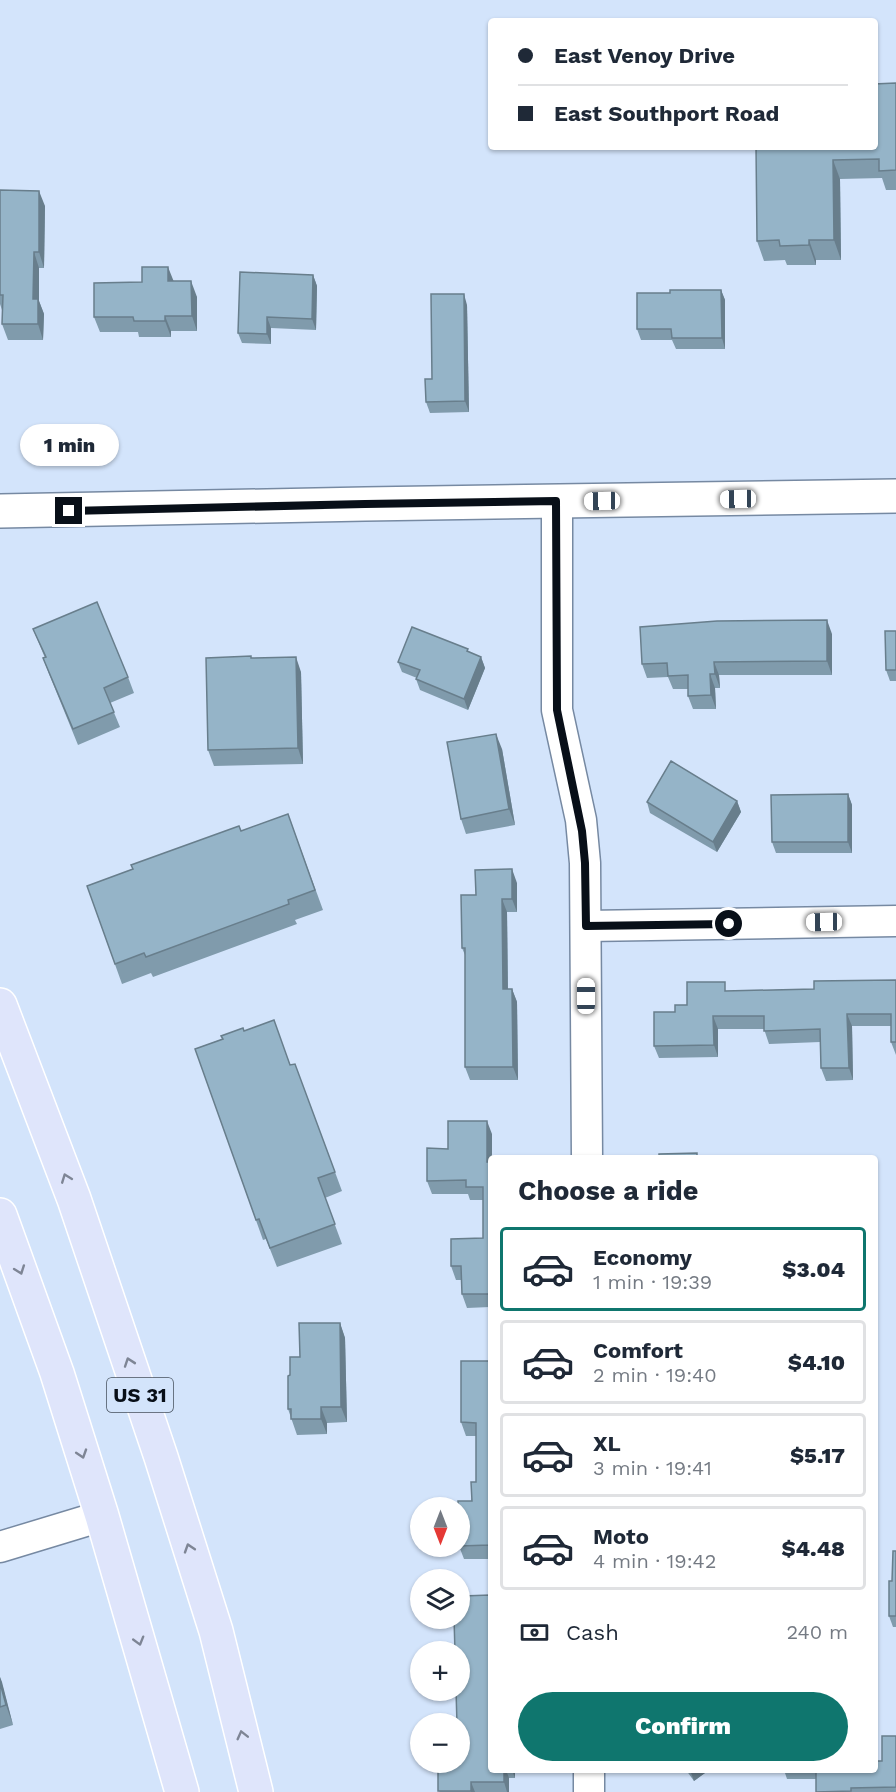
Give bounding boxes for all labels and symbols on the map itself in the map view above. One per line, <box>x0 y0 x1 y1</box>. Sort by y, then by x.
callout: 1 min <box>20 424 118 466</box>
car <box>720 490 756 508</box>
car <box>584 492 620 510</box>
route end <box>55 497 82 524</box>
route start <box>715 910 742 937</box>
car <box>806 913 842 931</box>
car <box>577 978 595 1014</box>
one-way arrow <box>60 1173 73 1184</box>
one-way arrow <box>12 1264 25 1275</box>
one-way arrow <box>123 1357 136 1368</box>
road number: US 31 <box>107 1378 173 1412</box>
one-way arrow <box>75 1448 88 1459</box>
north arrow <box>410 1497 470 1557</box>
one-way arrow <box>184 1543 196 1554</box>
one-way arrow <box>131 1636 144 1646</box>
one-way arrow <box>237 1730 249 1741</box>

